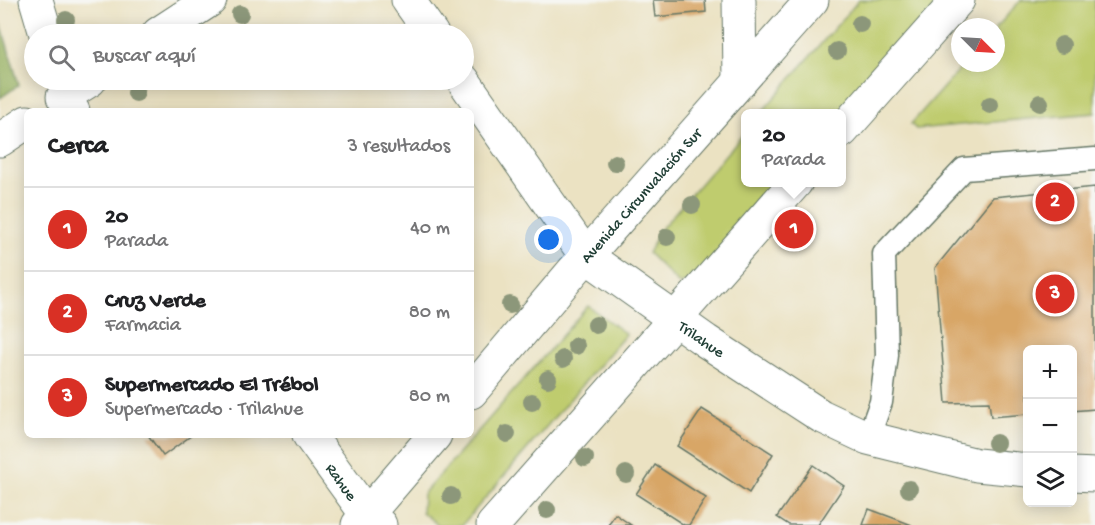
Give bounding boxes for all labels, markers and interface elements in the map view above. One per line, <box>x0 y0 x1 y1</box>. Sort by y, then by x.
north arrow <box>951 18 1005 72</box>
search box <box>24 24 474 90</box>
icon: search <box>45 41 78 74</box>
text: Buscar aquí <box>93 44 196 70</box>
popup <box>741 109 846 187</box>
street label: Avenida Circunvalación Sur <box>578 124 708 268</box>
text: 20 <box>762 124 785 150</box>
text: Cerca <box>48 132 108 163</box>
text: 3 resultados <box>348 136 450 159</box>
text: Parada <box>762 150 825 173</box>
pin: 2 <box>1036 180 1074 224</box>
text: 20 <box>105 205 128 231</box>
pin: 1 <box>774 206 814 252</box>
text: 1 <box>63 218 72 241</box>
text: 40 m <box>410 218 450 241</box>
your location <box>534 225 563 254</box>
text: Parada <box>105 231 168 254</box>
pin: 3 <box>1036 272 1074 316</box>
text: Cruz Verde <box>105 289 206 315</box>
text: 2 <box>63 302 72 325</box>
text: 80 m <box>409 302 450 325</box>
text: Farmacia <box>105 315 181 338</box>
street label: Trilahue <box>673 318 728 364</box>
map controls <box>1023 345 1077 507</box>
button: + <box>1023 345 1077 399</box>
text: Supermercado El Trébol <box>105 373 319 399</box>
text: 3 <box>62 386 73 409</box>
text: 80 m <box>409 386 450 409</box>
text: Supermercado · Trilahue <box>105 399 303 422</box>
button: − <box>1023 399 1077 453</box>
button: layers <box>1023 453 1077 507</box>
street label: Rahue <box>320 461 360 506</box>

